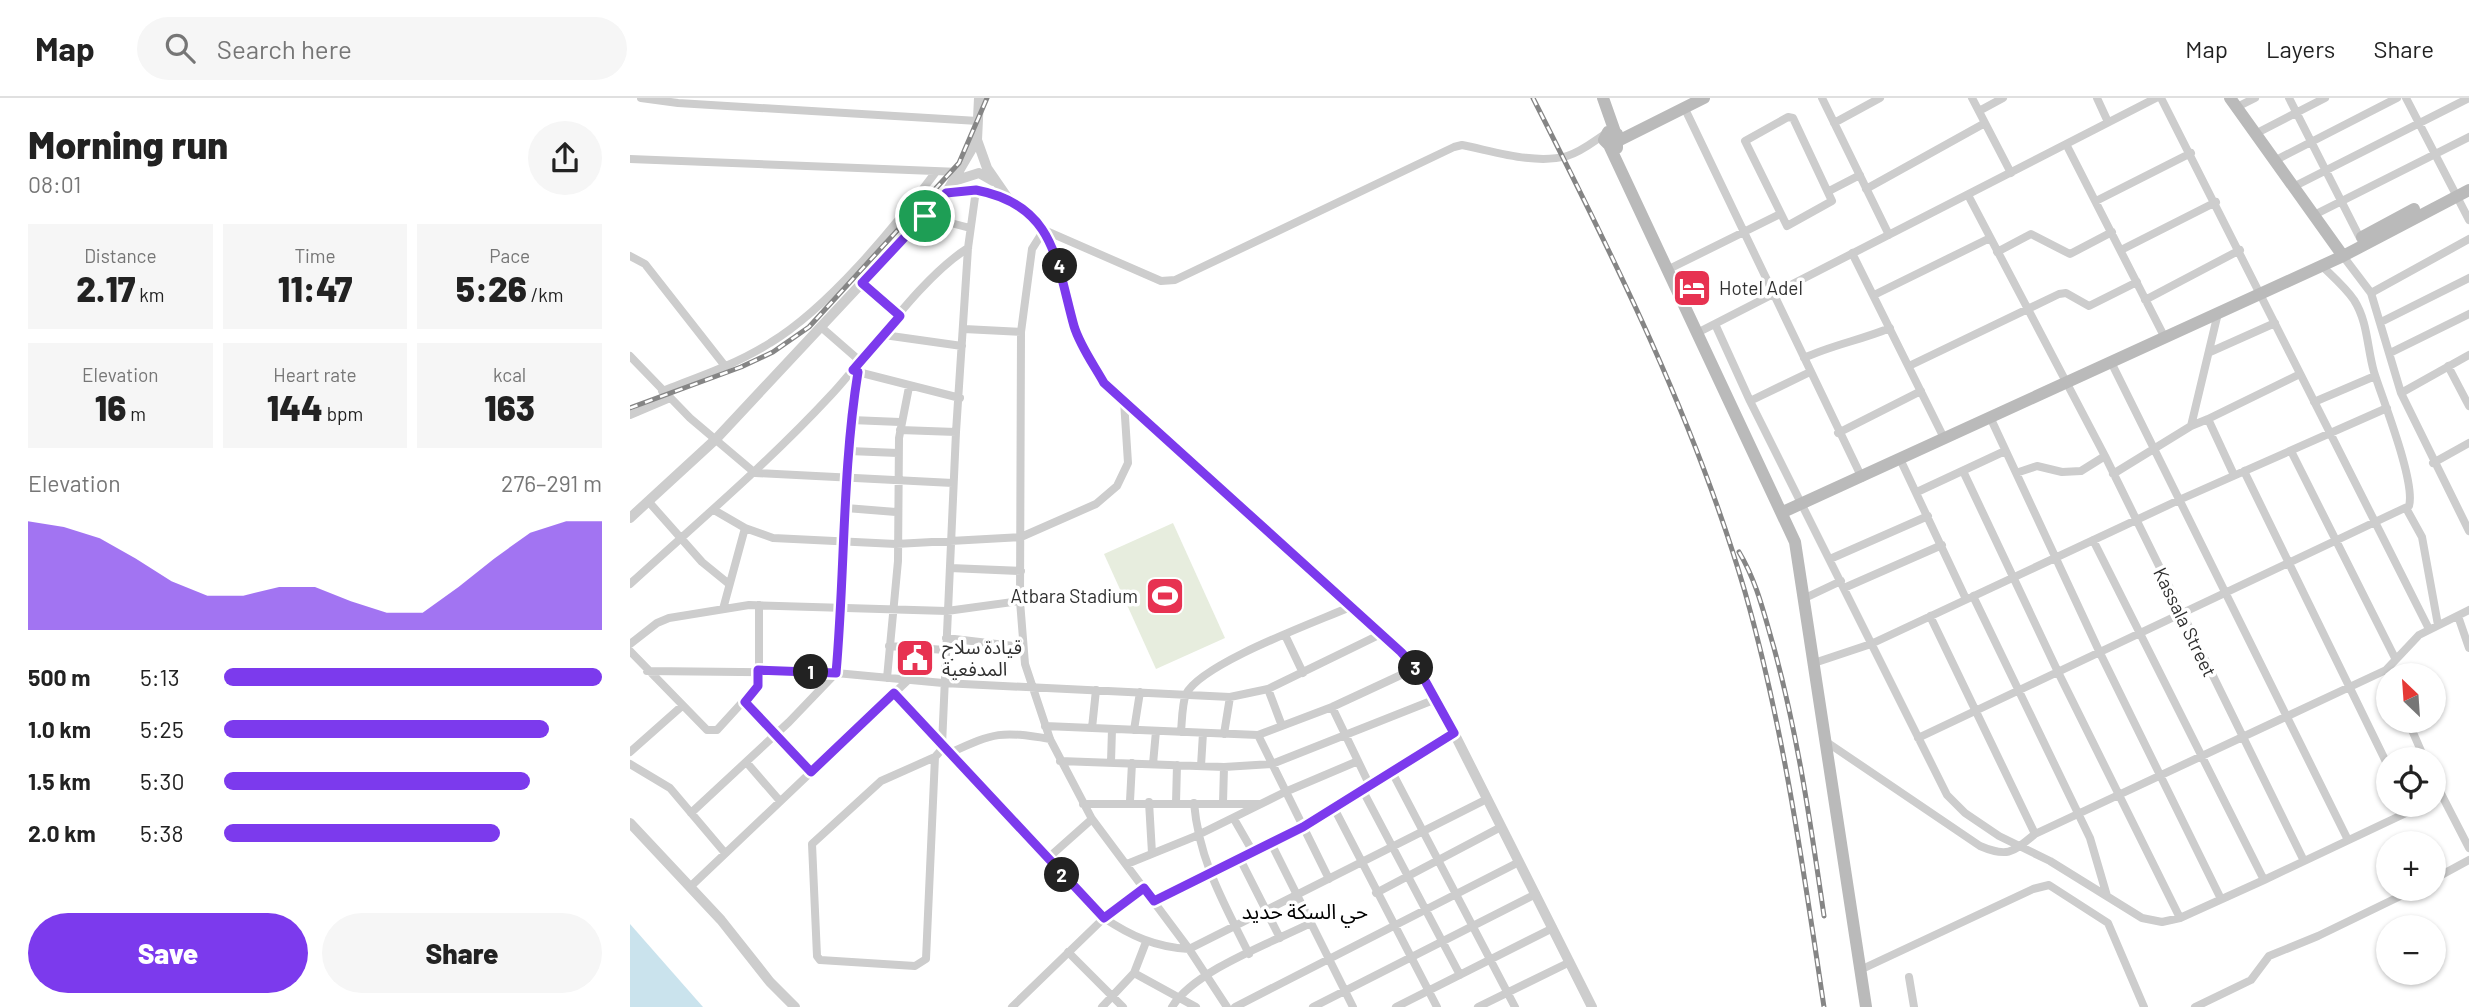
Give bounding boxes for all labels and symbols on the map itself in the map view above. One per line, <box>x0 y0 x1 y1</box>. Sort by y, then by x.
pin <box>895 186 955 246</box>
pin: 4 <box>1042 248 1078 284</box>
hotel icon: Hotel Adel <box>1671 267 1713 309</box>
place label: Hotel Adel <box>1719 276 1803 299</box>
street label: Kassala Street <box>2149 563 2222 680</box>
sports icon: Atbara Stadium <box>1144 575 1186 617</box>
place label: Atbara Stadium <box>1010 584 1138 607</box>
place label: قيادة سلاح المدفعية <box>942 635 1022 680</box>
public building icon: قيادة سلاح المدفعية <box>894 637 936 679</box>
pin: 3 <box>1398 650 1434 686</box>
pin: 1 <box>794 654 828 690</box>
north arrow <box>2376 663 2446 733</box>
pin: 2 <box>1044 858 1080 892</box>
district label: حي السكة حديد <box>1242 898 1368 928</box>

